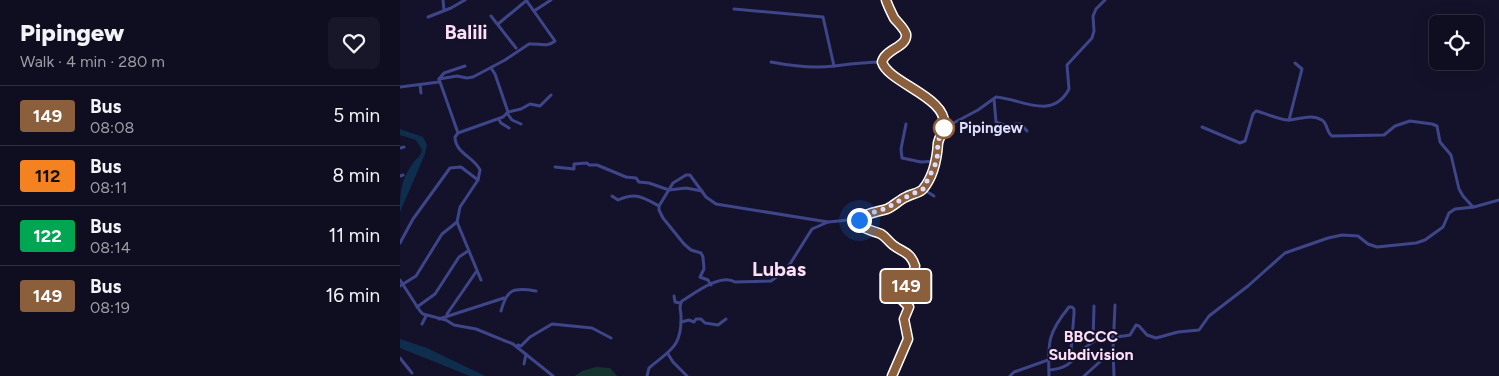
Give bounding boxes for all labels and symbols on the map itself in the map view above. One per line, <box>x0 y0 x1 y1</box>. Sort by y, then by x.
district label: Balili <box>444 20 488 44</box>
marker: Pipingew <box>933 117 955 139</box>
place label: Pipingew <box>959 119 1023 137</box>
your location <box>847 208 872 233</box>
district label: Lubas <box>752 257 806 281</box>
line badge: 149 <box>877 270 935 302</box>
district label: BBCCC Subdivision <box>1048 327 1134 364</box>

